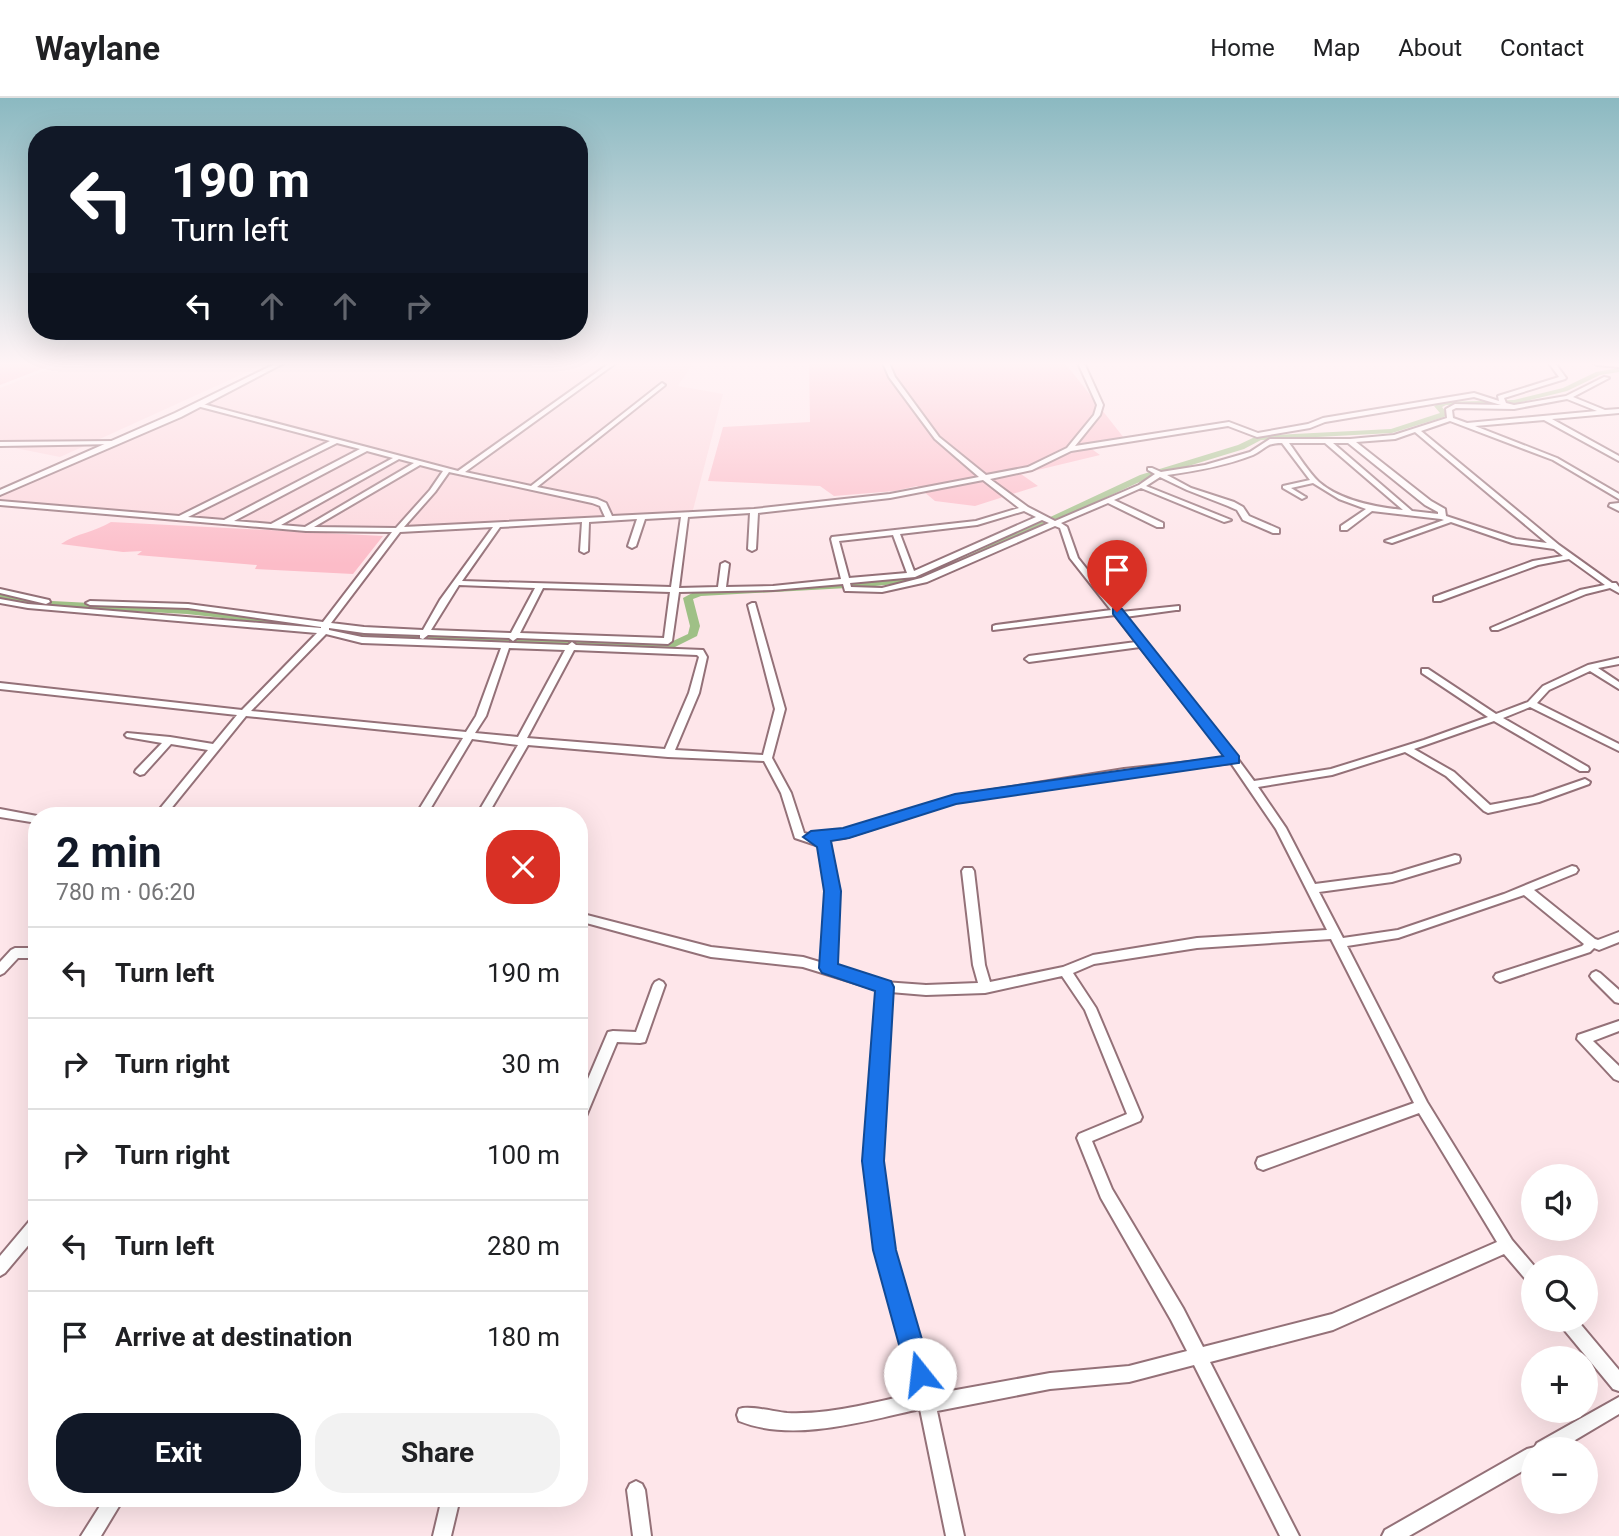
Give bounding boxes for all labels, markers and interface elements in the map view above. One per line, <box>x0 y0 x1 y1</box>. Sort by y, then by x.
text: Waylane <box>35 29 160 68</box>
text: Home <box>1210 34 1275 62</box>
text: Map <box>1313 34 1360 62</box>
text: About <box>1398 34 1462 62</box>
text: Contact <box>1500 34 1584 62</box>
text: 190 m <box>171 152 310 209</box>
icon: left <box>56 154 147 245</box>
text: Turn left <box>171 211 289 249</box>
icon: left <box>180 287 218 325</box>
icon: ahead <box>253 287 291 325</box>
icon: ahead <box>326 287 364 325</box>
icon: right <box>399 287 437 325</box>
pin <box>1087 540 1147 612</box>
icon: arrive <box>1098 551 1136 589</box>
text: 2 min <box>56 828 162 877</box>
button: close <box>486 830 560 904</box>
text: 780 m · 06:20 <box>56 879 195 906</box>
icon: left <box>56 954 94 992</box>
text: Turn left <box>115 958 214 988</box>
text: 190 m <box>487 958 560 988</box>
icon: right <box>56 1045 94 1083</box>
text: Turn right <box>115 1049 230 1079</box>
text: 30 m <box>502 1049 560 1079</box>
icon: right <box>56 1136 94 1174</box>
text: Turn right <box>115 1140 230 1170</box>
text: 100 m <box>487 1140 560 1170</box>
map controls <box>1521 1164 1598 1514</box>
button: sound <box>1521 1164 1598 1241</box>
icon: left <box>56 1227 94 1265</box>
text: Turn left <box>115 1231 214 1261</box>
text: 280 m <box>487 1231 560 1261</box>
button: search <box>1521 1255 1598 1332</box>
icon: arrive <box>56 1318 94 1356</box>
text: Arrive at destination <box>115 1322 352 1352</box>
text: 180 m <box>487 1322 560 1352</box>
position arrow <box>883 1337 957 1411</box>
button: + <box>1521 1346 1598 1423</box>
button: Exit <box>56 1413 301 1493</box>
button: Share <box>315 1413 560 1493</box>
button: − <box>1521 1437 1598 1514</box>

